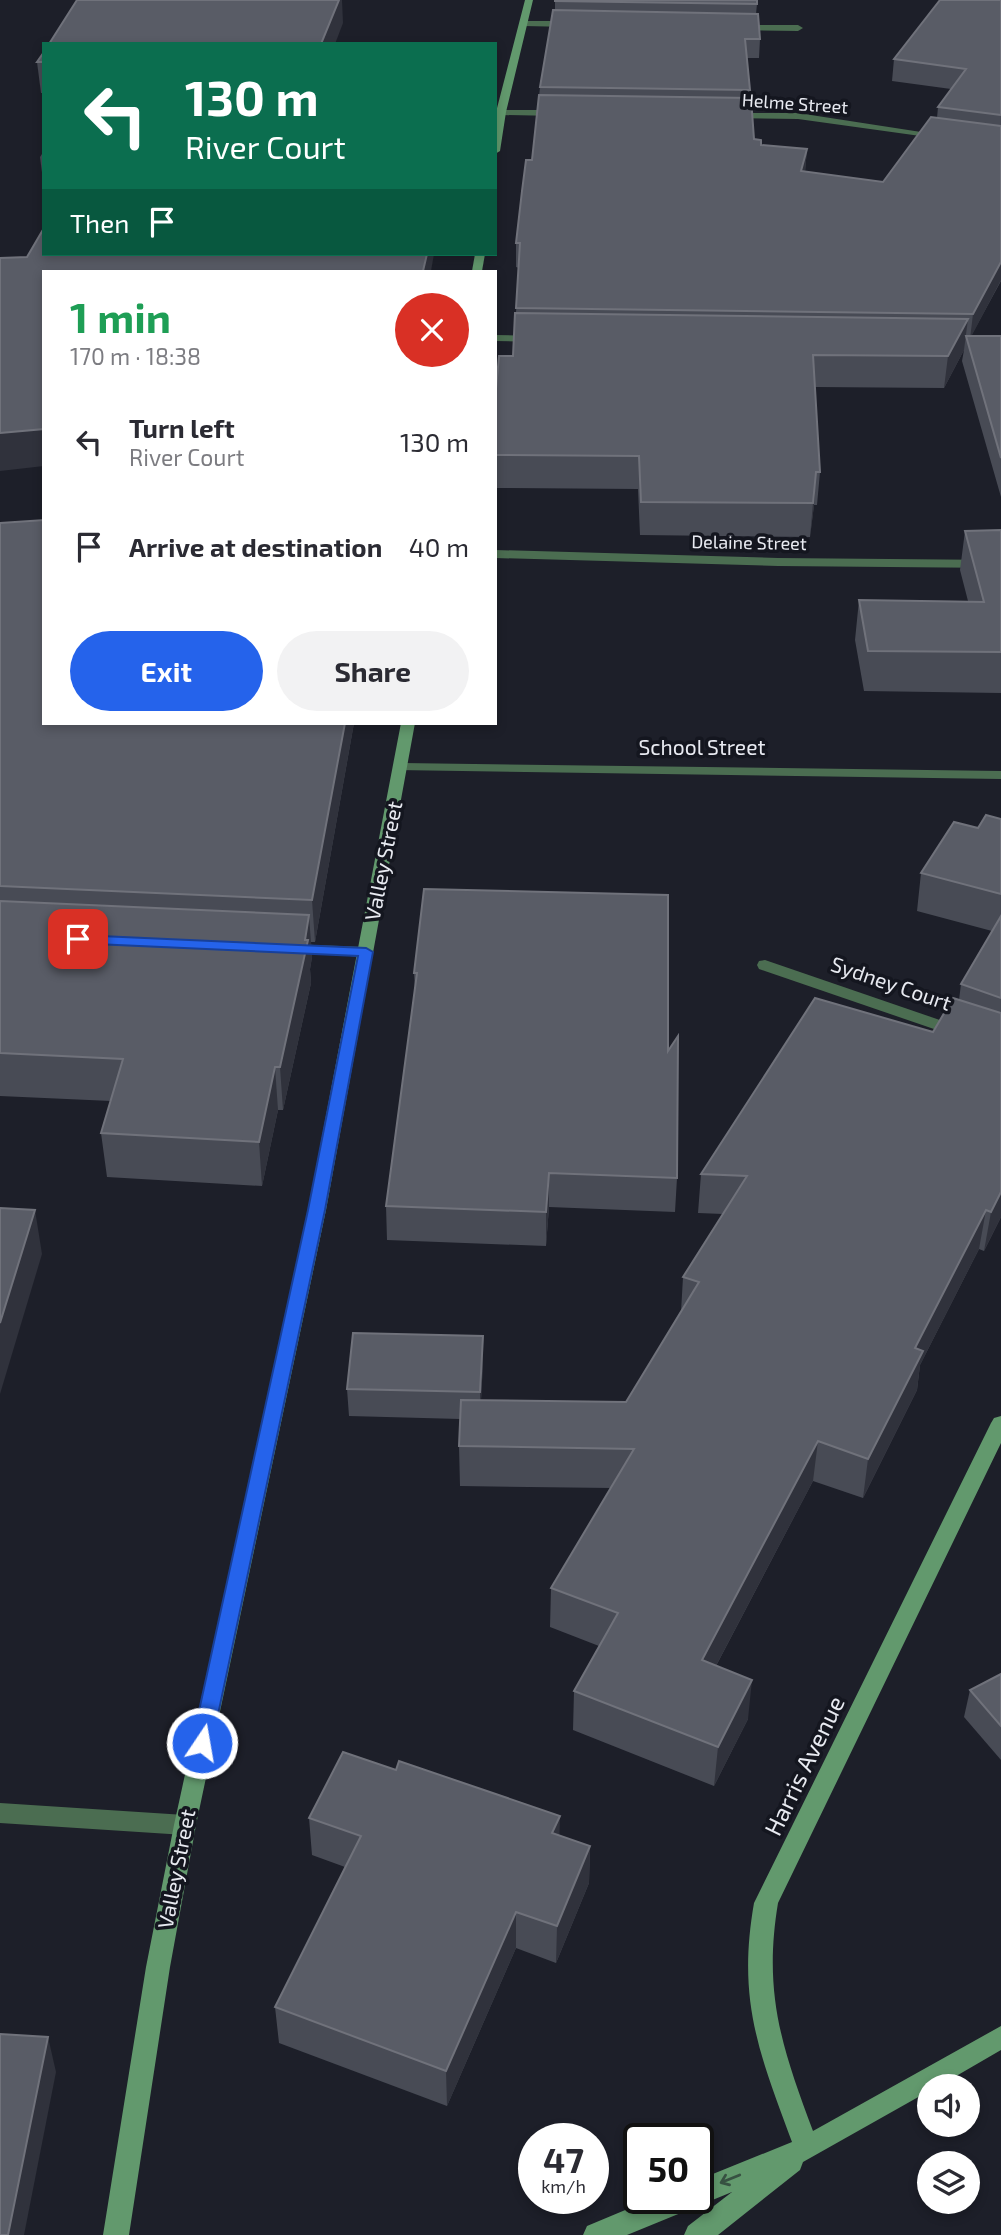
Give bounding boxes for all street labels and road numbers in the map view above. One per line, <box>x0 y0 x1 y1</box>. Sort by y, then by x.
street label: Helme Street <box>741 88 849 118</box>
street label: Delaine Street <box>691 530 807 554</box>
street label: School Street <box>639 734 765 759</box>
street label: Valley Street <box>359 799 406 923</box>
street label: Sydney Court <box>828 950 955 1015</box>
street label: Harris Avenue <box>757 1691 850 1840</box>
street label: Valley Street <box>152 1807 199 1931</box>

